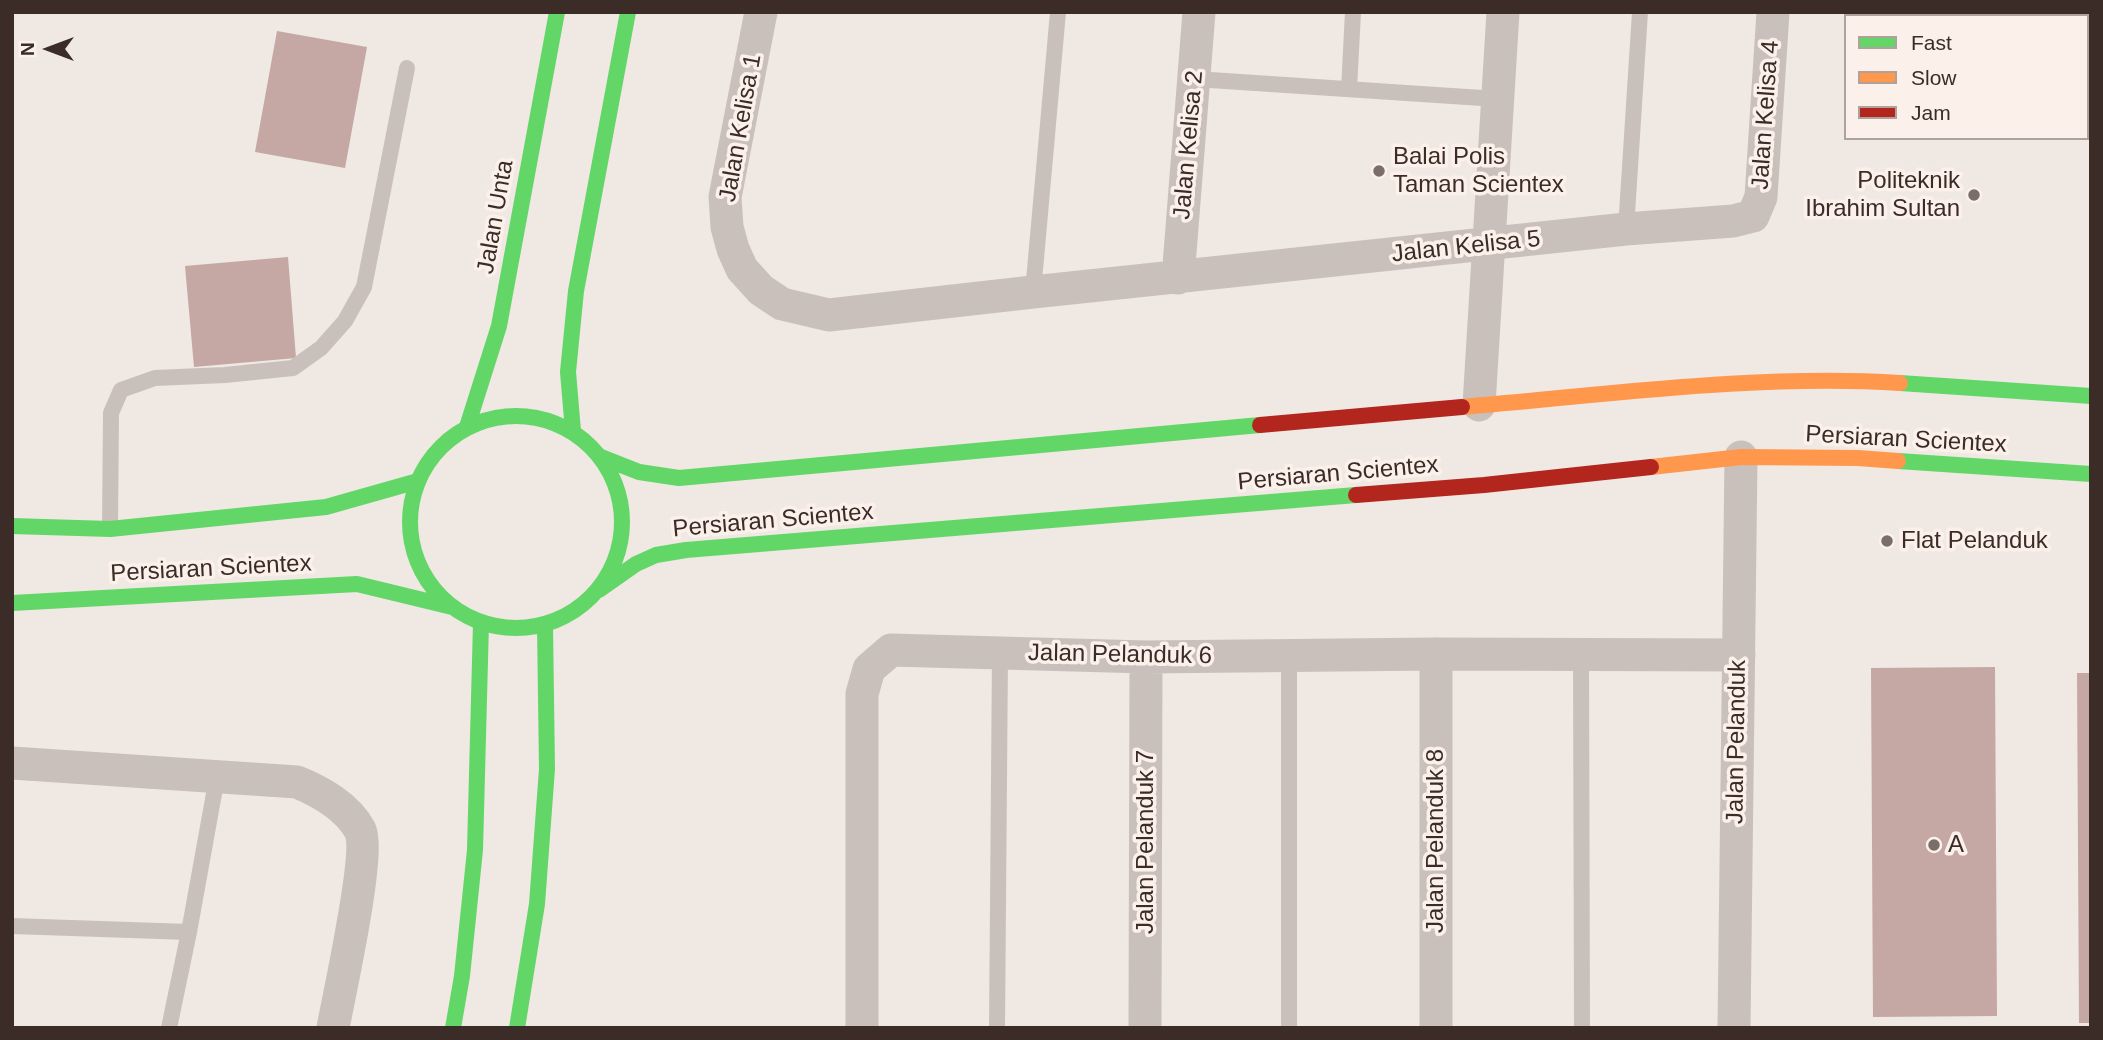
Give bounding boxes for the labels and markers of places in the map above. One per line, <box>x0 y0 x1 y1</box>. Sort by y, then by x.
place label: Balai Polis Taman Scientex <box>1393 143 1564 199</box>
marker: Balai Polis Taman Scientex <box>1371 163 1387 179</box>
place label: Politeknik Ibrahim Sultan <box>1805 167 1960 223</box>
marker: Politeknik Ibrahim Sultan <box>1966 187 1982 203</box>
place label: Flat Pelanduk <box>1901 527 2048 555</box>
marker: Flat Pelanduk <box>1879 533 1895 549</box>
place label: A <box>1948 831 1964 859</box>
marker: A <box>1926 837 1942 853</box>

